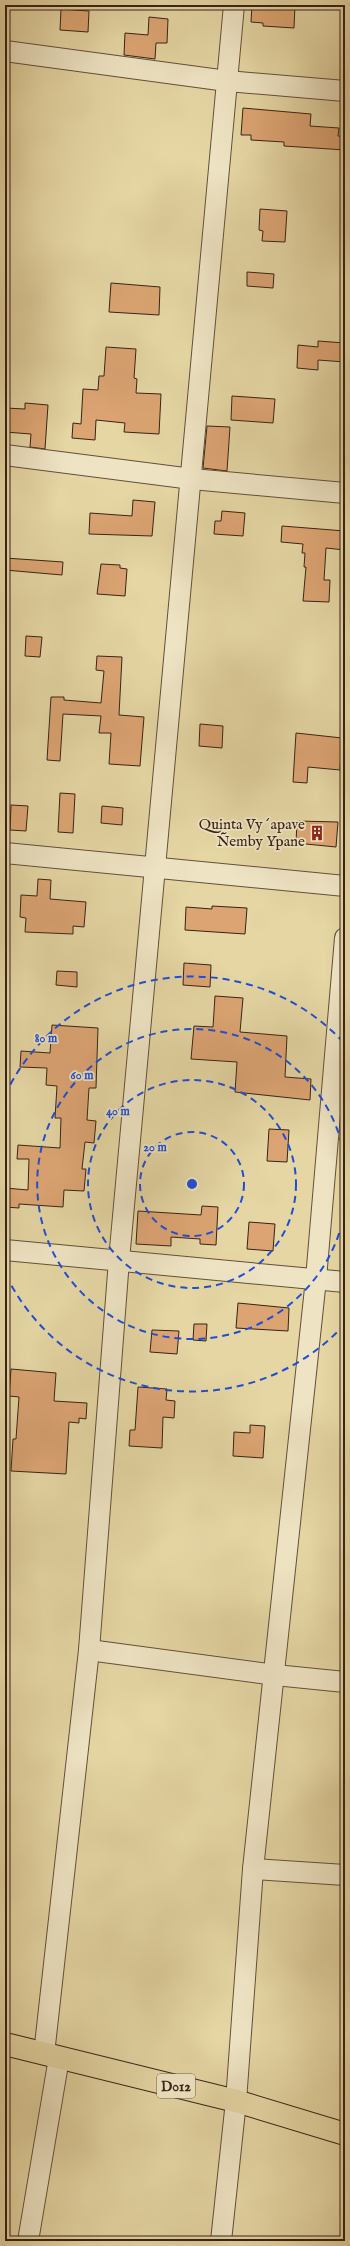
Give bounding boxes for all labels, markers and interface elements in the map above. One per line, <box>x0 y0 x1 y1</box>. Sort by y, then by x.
place label: Quinta Vy´apave Ñemby Ypane <box>199 815 305 851</box>
building icon: Quinta Vy´apave Ñemby Ypane <box>308 824 326 842</box>
text: 80 m <box>35 1031 58 1046</box>
text: 60 m <box>71 1068 94 1083</box>
text: 40 m <box>106 1104 131 1119</box>
text: 20 m <box>143 1140 167 1155</box>
centre of rings <box>185 1177 199 1191</box>
road number: D012 <box>157 2074 195 2098</box>

